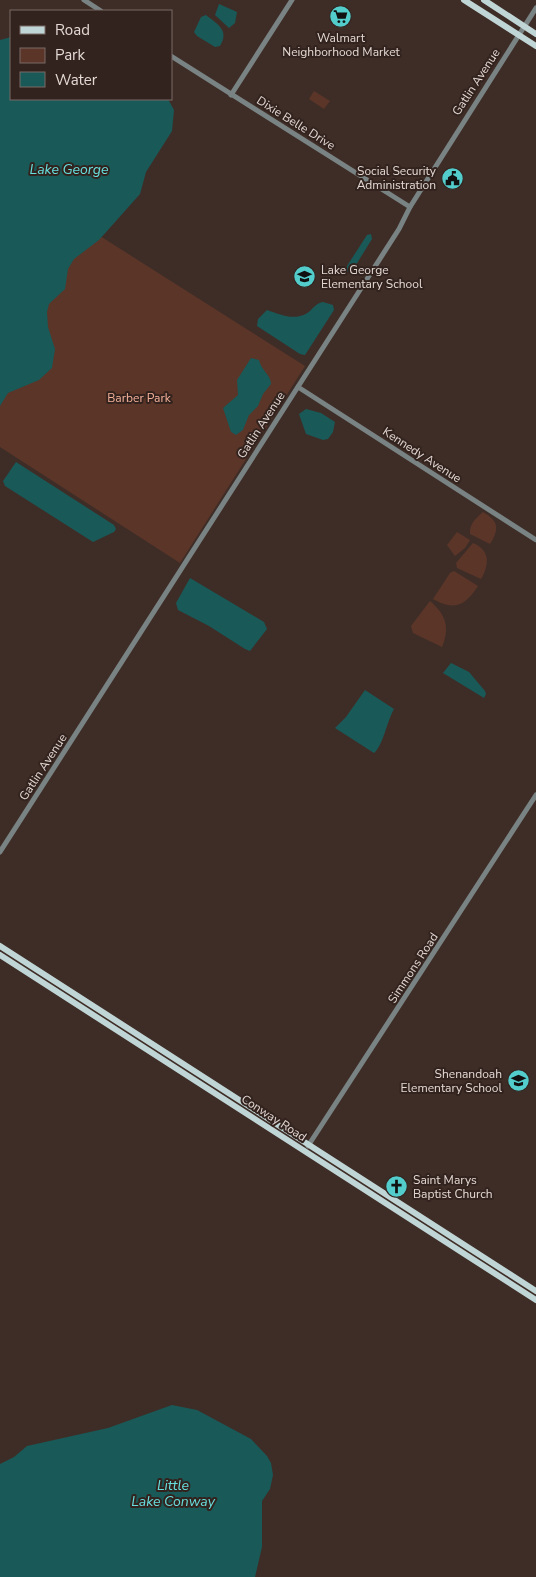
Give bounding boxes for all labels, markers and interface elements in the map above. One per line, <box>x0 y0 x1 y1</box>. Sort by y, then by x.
supermarket icon: Walmart Neighborhood Market <box>329 5 353 29</box>
legend <box>10 10 172 100</box>
text: Road <box>55 20 90 40</box>
place label: Walmart Neighborhood Market <box>282 30 401 60</box>
text: Park <box>55 45 85 65</box>
street label: Gatlin Avenue <box>448 46 504 118</box>
text: Water <box>55 70 98 90</box>
street label: Dixie Belle Drive <box>254 92 338 154</box>
water label: Lake George <box>30 160 109 179</box>
place label: Social Security Administration <box>357 163 437 193</box>
public building icon: Social Security Administration <box>440 166 464 190</box>
place label: Lake George Elementary School <box>321 262 423 292</box>
school or university icon: Lake George Elementary School <box>293 265 317 289</box>
street label: Gatlin Avenue <box>233 389 289 461</box>
park label: Barber Park <box>107 390 172 406</box>
street label: Kennedy Avenue <box>380 424 464 486</box>
street label: Gatlin Avenue <box>15 731 71 803</box>
street label: Simmons Road <box>384 930 442 1006</box>
place label: Shenandoah Elementary School <box>401 1066 502 1096</box>
school or university icon: Shenandoah Elementary School <box>506 1069 530 1093</box>
street label: Conway Road <box>238 1091 310 1145</box>
place label: Saint Marys Baptist Church <box>413 1172 493 1202</box>
church icon: Saint Marys Baptist Church <box>385 1175 409 1199</box>
water label: Little Lake Conway <box>131 1476 216 1511</box>

